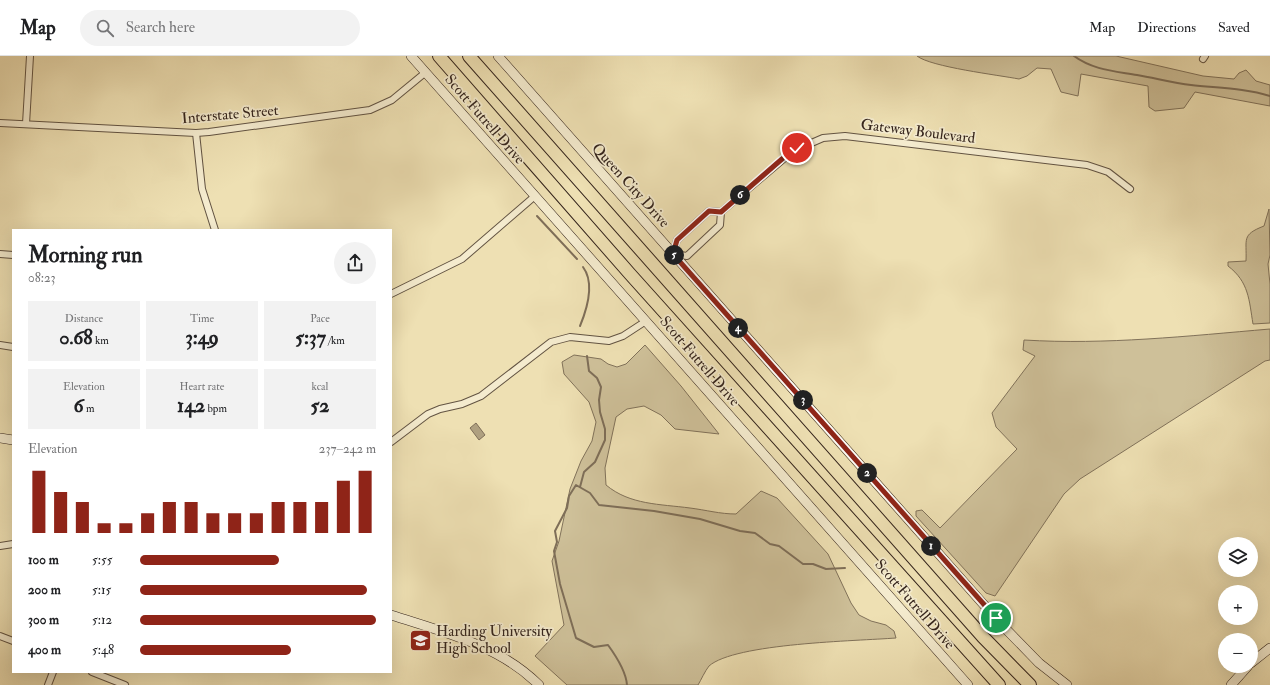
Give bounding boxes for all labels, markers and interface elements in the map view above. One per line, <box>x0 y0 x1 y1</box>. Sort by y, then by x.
search box <box>80 10 360 46</box>
text: Map <box>20 16 56 40</box>
icon: search <box>94 17 116 39</box>
text: Search here <box>126 18 195 37</box>
text: Map <box>1089 19 1115 36</box>
text: Directions <box>1137 19 1196 36</box>
text: Saved <box>1218 19 1250 36</box>
street label: Scott Futrell Drive <box>440 70 529 168</box>
street label: Interstate Street <box>181 101 279 128</box>
street label: Gateway Boulevard <box>860 115 977 148</box>
pin <box>780 131 814 165</box>
icon: check <box>786 137 808 159</box>
street label: Queen City Drive <box>588 139 674 232</box>
pin: 6 <box>730 185 750 205</box>
text: 6 <box>737 188 743 201</box>
text: Morning run <box>28 241 143 269</box>
button: share <box>334 242 376 284</box>
pin: 5 <box>664 245 684 265</box>
text: 5 <box>672 248 676 261</box>
text: 08:23 <box>28 270 56 286</box>
text: Distance <box>65 312 103 325</box>
text: Time <box>190 312 214 325</box>
text: Pace <box>310 312 330 325</box>
street label: Scott Futrell Drive <box>655 312 744 410</box>
pin: 4 <box>728 318 748 338</box>
text: 4 <box>735 321 741 334</box>
text: 0.68 <box>59 325 93 350</box>
text: 3:49 <box>185 325 219 350</box>
text: 5:37 <box>295 325 326 350</box>
text: km <box>93 334 109 347</box>
text: /km <box>326 334 345 347</box>
text: Elevation <box>63 380 105 393</box>
text: Heart rate <box>180 380 224 393</box>
text: kcal <box>312 380 328 393</box>
pin: 3 <box>793 390 813 410</box>
text: 6 <box>74 393 84 418</box>
text: 142 <box>177 393 205 418</box>
text: 52 <box>311 393 329 418</box>
text: 3 <box>801 393 805 406</box>
text: m <box>84 402 94 415</box>
text: bpm <box>205 402 227 415</box>
text: Elevation <box>28 441 78 457</box>
text: 237–242 m <box>319 441 376 457</box>
pin: 2 <box>857 463 877 483</box>
text: 2 <box>864 466 870 479</box>
pin: 1 <box>921 536 941 556</box>
map controls <box>1218 537 1258 673</box>
button: layers <box>1218 537 1258 577</box>
text: 1 <box>929 539 933 552</box>
text: 100 m <box>28 552 59 568</box>
text: 5:55 <box>92 552 112 568</box>
street label: Scott Futrell Drive <box>870 555 959 653</box>
text: 200 m <box>28 582 61 598</box>
text: 5:15 <box>92 582 111 598</box>
button: + <box>1218 585 1258 625</box>
pin <box>979 601 1013 635</box>
icon: arrive <box>985 607 1007 629</box>
text: 300 m <box>28 612 59 628</box>
text: 5:12 <box>92 612 112 628</box>
place label: Harding University High School <box>436 622 553 658</box>
school or university icon: Harding University High School <box>407 627 433 653</box>
button: − <box>1218 633 1258 673</box>
text: 400 m <box>28 642 61 658</box>
text: 5:48 <box>92 642 114 658</box>

